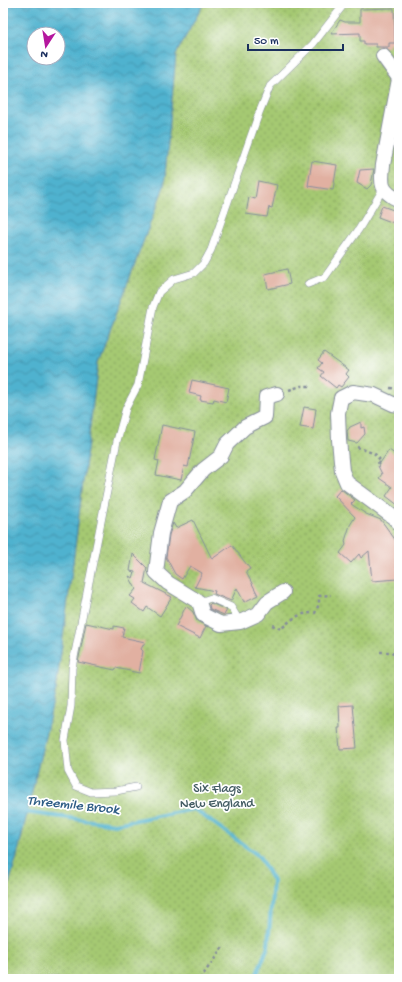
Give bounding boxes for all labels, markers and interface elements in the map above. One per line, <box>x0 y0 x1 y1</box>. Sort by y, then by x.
north arrow <box>26 26 66 66</box>
scale bar <box>248 26 343 52</box>
text: 50 m <box>254 35 279 49</box>
text: N <box>40 47 49 60</box>
park label: Six Flags New England <box>180 782 255 812</box>
water label: Threemile Brook <box>26 793 121 819</box>

